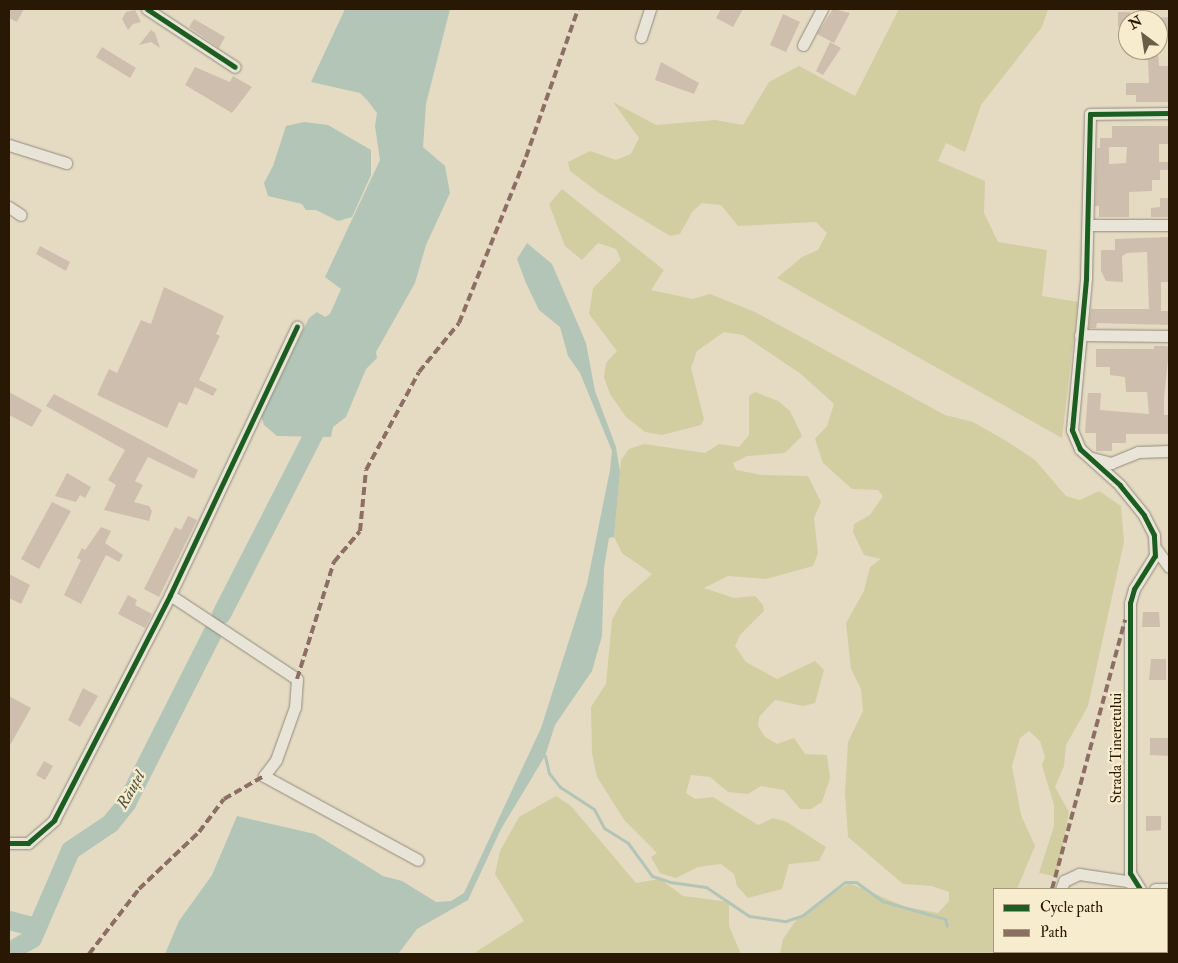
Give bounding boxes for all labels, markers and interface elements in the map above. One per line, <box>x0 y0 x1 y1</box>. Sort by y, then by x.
north arrow <box>1118 10 1168 60</box>
text: N <box>1126 12 1145 33</box>
street label: Strada Tineretului <box>1108 693 1126 803</box>
water label: Răuțel <box>113 768 149 812</box>
legend <box>993 888 1168 953</box>
text: Cycle path <box>1040 898 1103 917</box>
text: Path <box>1040 923 1067 942</box>

